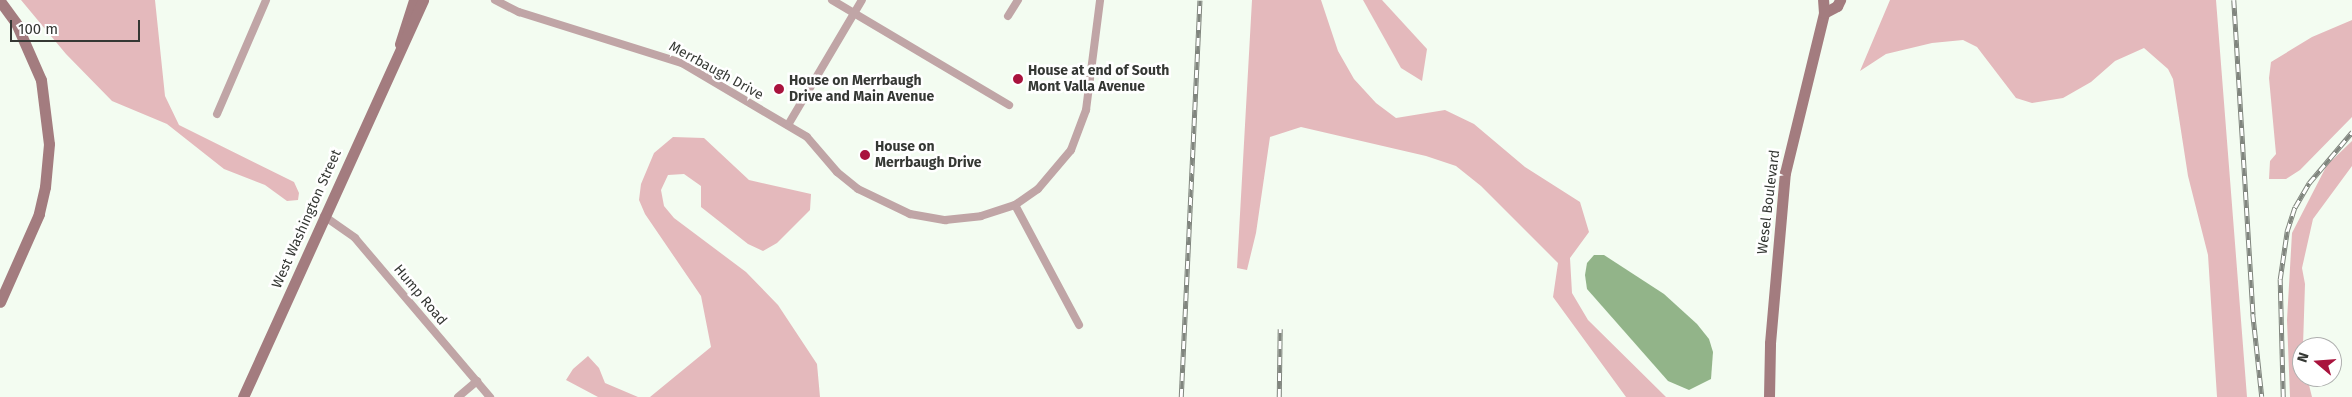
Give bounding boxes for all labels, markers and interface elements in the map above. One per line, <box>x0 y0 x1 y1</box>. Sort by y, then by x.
scale bar <box>12 10 142 42</box>
text: 100 m <box>18 20 58 38</box>
street label: Merrbaugh Drive <box>666 38 766 104</box>
place label: House at end of South Mont Valla Avenue <box>1028 63 1169 95</box>
place label: House on Merrbaugh Drive and Main Avenue <box>789 73 934 105</box>
marker: House at end of South Mont Valla Avenue <box>1012 73 1024 85</box>
marker: House on Merrbaugh Drive and Main Avenue <box>773 83 785 95</box>
place label: House on Merrbaugh Drive <box>875 139 981 172</box>
street label: West Washington Street <box>269 147 345 291</box>
marker: House on Merrbaugh Drive <box>859 149 871 161</box>
street label: Wesel Boulevard <box>1754 149 1784 255</box>
street label: Hump Road <box>390 261 450 329</box>
north arrow <box>2292 337 2342 387</box>
text: N <box>2294 350 2313 365</box>

